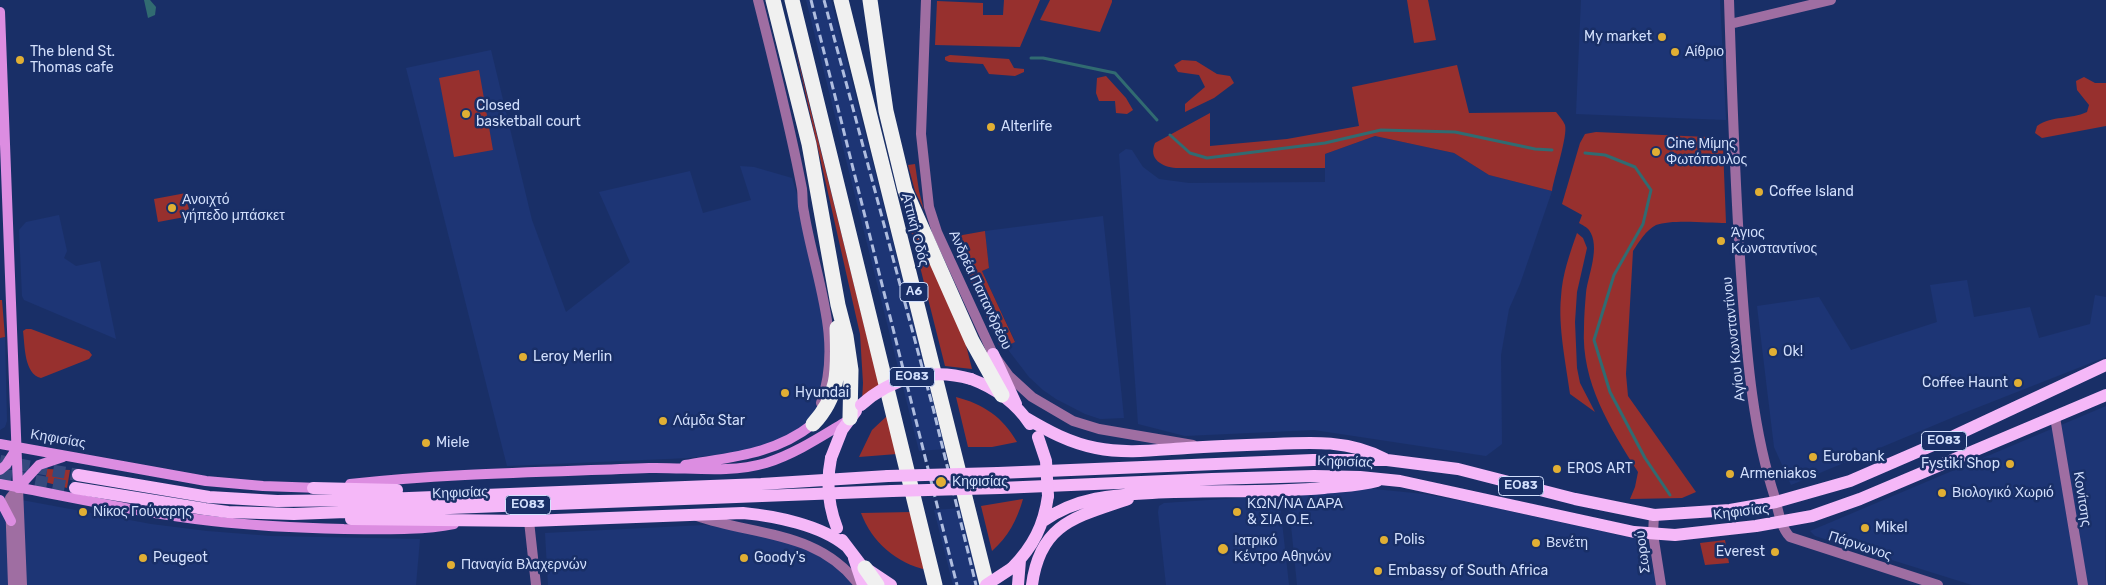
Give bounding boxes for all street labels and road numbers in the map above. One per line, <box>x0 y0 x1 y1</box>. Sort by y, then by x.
street label: Αττική Οδός <box>898 192 932 268</box>
street label: Ανδρέα Παπανδρέου <box>945 228 1015 352</box>
street label: Αγίου Κωνσταντίνου <box>1719 276 1749 402</box>
road number: Α6 <box>900 282 928 302</box>
road number: ΕΟ83 <box>890 368 934 387</box>
street label: Κηφισίας <box>29 426 87 452</box>
road number: ΕΟ83 <box>1922 432 1966 451</box>
street label: Κηφισίας <box>1317 453 1373 471</box>
street label: Κονίτσης <box>2069 470 2095 528</box>
road number: ΕΟ83 <box>1498 476 1544 496</box>
street label: Κηφισίας <box>432 484 488 502</box>
road number: ΕΟ83 <box>506 496 550 514</box>
street label: Κηφισίας <box>1712 500 1770 524</box>
street label: Πάρνωνος <box>1826 528 1894 564</box>
street label: Σωρού <box>1632 530 1654 574</box>

